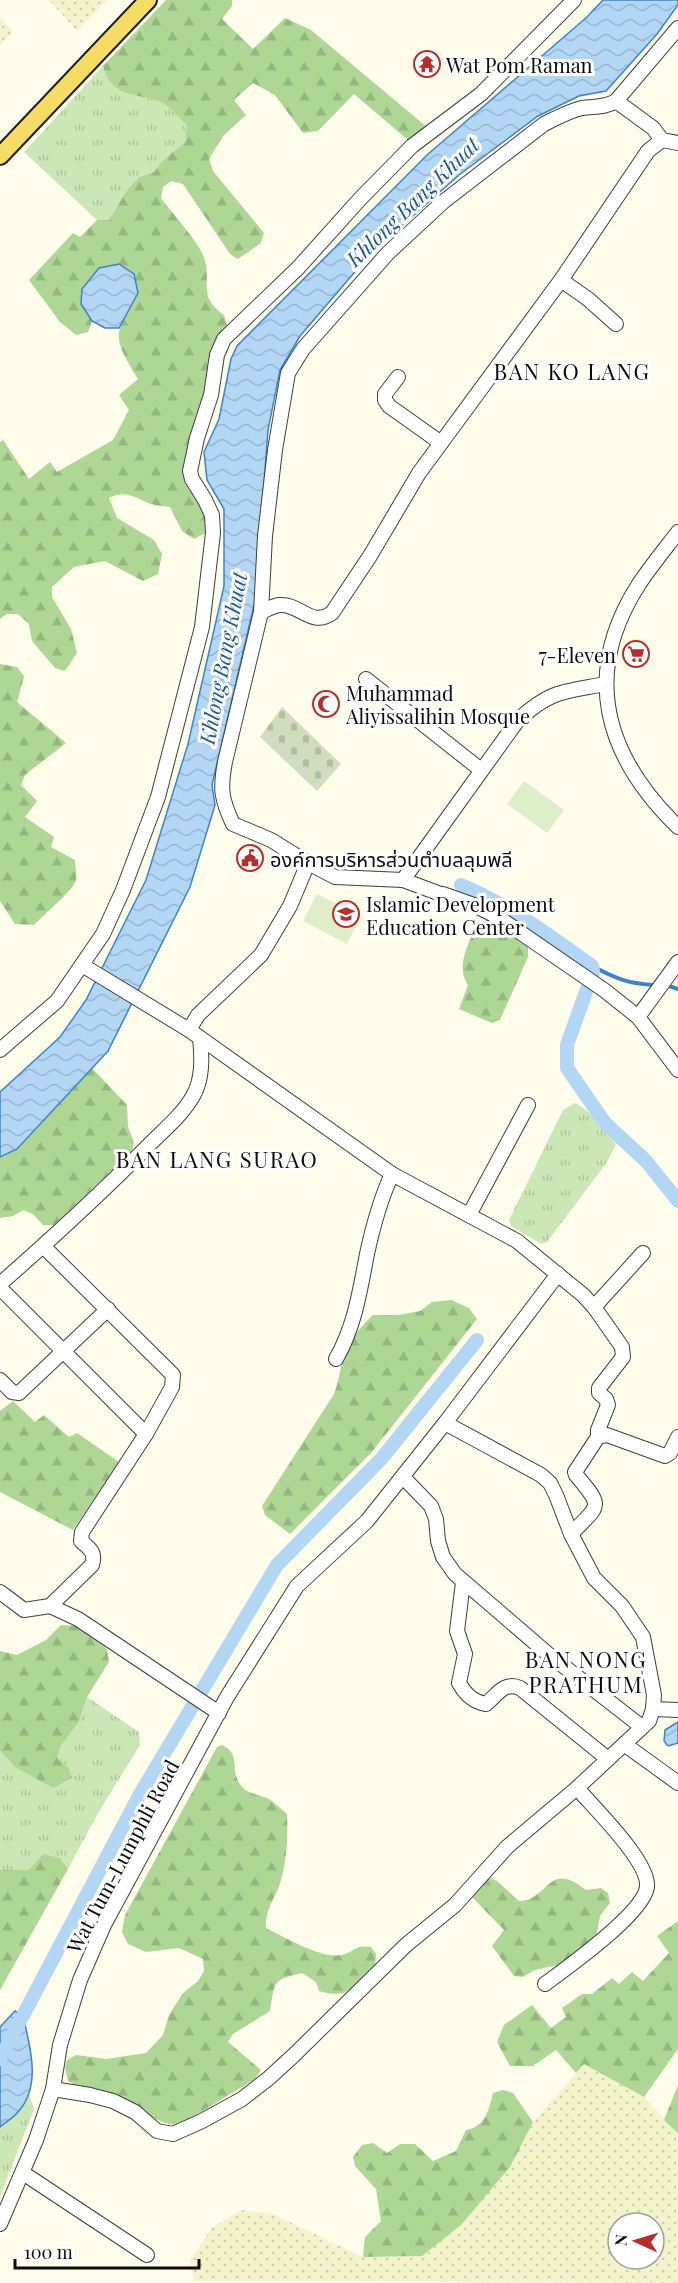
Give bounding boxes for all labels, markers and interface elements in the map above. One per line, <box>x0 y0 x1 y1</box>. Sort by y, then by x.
temple icon: Wat Pom Raman <box>412 49 442 79</box>
place label: Wat Pom Raman <box>445 51 593 78</box>
water label: Khlong Bang Khuat <box>339 130 485 273</box>
district label: BAN KO LANG <box>494 356 650 386</box>
water label: Khlong Bang Khuat <box>191 569 253 748</box>
supermarket icon: 7-Eleven <box>621 639 651 669</box>
place label: 7-Eleven <box>539 641 616 668</box>
place label: Muhammad Aliyissalihin Mosque <box>345 679 530 729</box>
mosque icon: Muhammad Aliyissalihin Mosque <box>311 689 341 719</box>
public building icon: องค์การบริหารส่วนตำบลลุมพลี <box>235 843 265 873</box>
place label: องค์การบริหารส่วนตำบลลุมพลี <box>270 845 513 872</box>
place label: Islamic Development Education Center <box>366 890 556 940</box>
school or university icon: Islamic Development Education Center <box>331 899 361 929</box>
district label: BAN LANG SURAO <box>116 1144 318 1174</box>
district label: BAN NONG PRATHUM <box>525 1644 647 1699</box>
street label: Wat Tum-Lumphli Road <box>59 1754 185 1958</box>
north arrow <box>606 2211 666 2271</box>
scale bar <box>15 2232 200 2270</box>
text: N <box>610 2233 631 2246</box>
text: 100 m <box>24 2240 73 2264</box>

